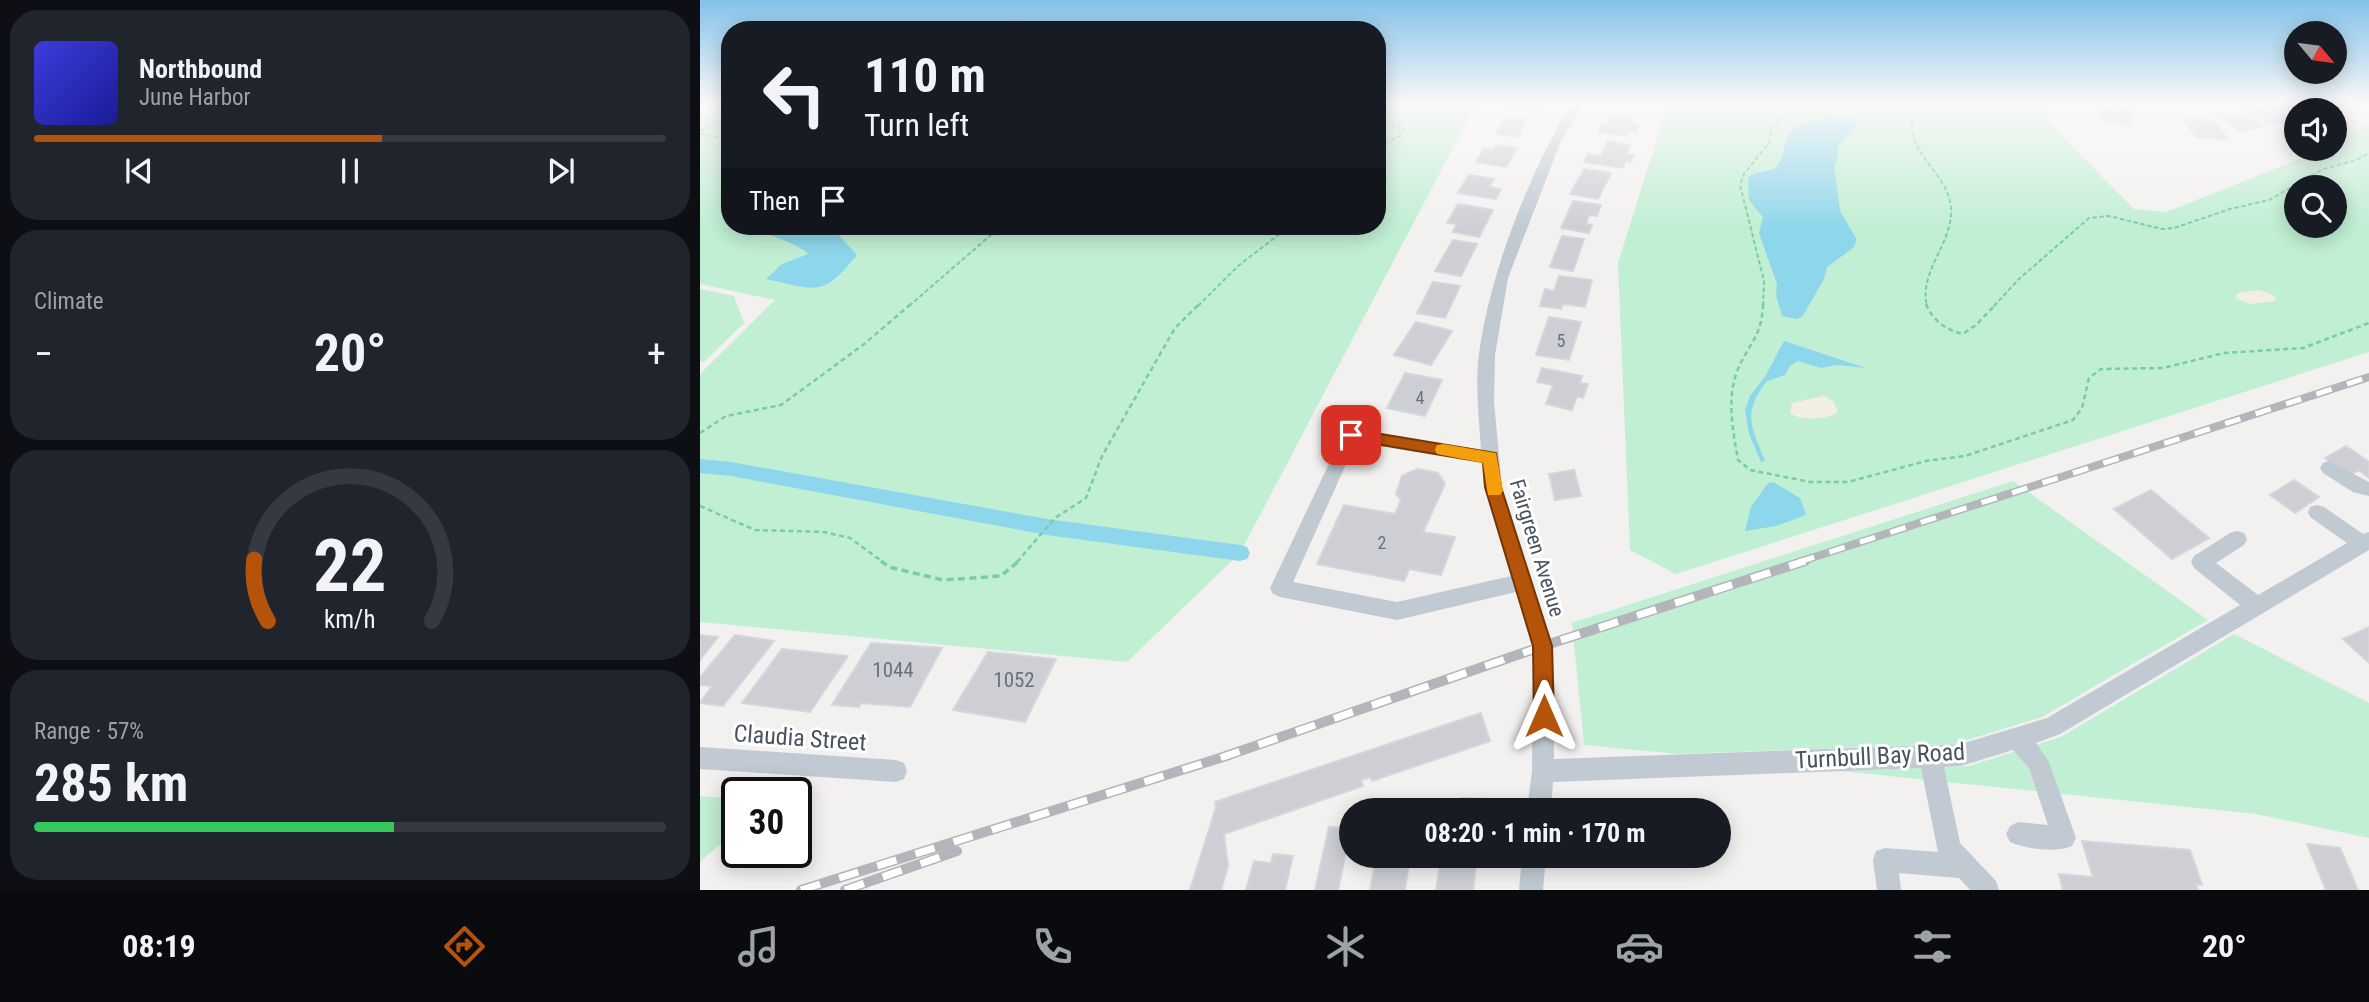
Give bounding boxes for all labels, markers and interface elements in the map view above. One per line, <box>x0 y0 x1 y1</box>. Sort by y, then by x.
north arrow <box>2284 21 2347 84</box>
map controls <box>2284 21 2347 238</box>
text: 110 m <box>864 47 986 104</box>
icon: left <box>749 49 840 140</box>
text: Northbound <box>139 54 262 84</box>
text: June Harbor <box>139 84 251 111</box>
button: sound <box>2284 98 2347 161</box>
text: Turn left <box>864 106 969 144</box>
icon: previous <box>120 152 158 190</box>
icon: pause <box>331 152 369 190</box>
icon: next <box>542 152 580 190</box>
button: search <box>2284 175 2347 238</box>
icon: arrive <box>814 182 852 220</box>
text: Then <box>749 186 800 216</box>
text: Climate <box>34 288 104 315</box>
text: 20° <box>314 323 386 384</box>
house number: 5 <box>1557 330 1566 351</box>
text: − <box>34 332 53 376</box>
text: + <box>647 332 666 376</box>
house number: 4 <box>1416 387 1425 408</box>
pin <box>1321 405 1381 465</box>
icon: arrive <box>1332 416 1370 454</box>
street label: Fairgreen Avenue <box>1505 476 1569 620</box>
text: 22 <box>313 523 387 609</box>
house number: 2 <box>1378 532 1387 553</box>
text: km/h <box>324 605 376 634</box>
house number: 1044 <box>872 658 914 682</box>
house number: 1052 <box>993 668 1035 692</box>
position arrow <box>1507 679 1581 753</box>
text: Range · 57% <box>34 718 144 745</box>
street label: Claudia Street <box>733 719 867 757</box>
street label: Turnbull Bay Road <box>1794 738 1966 774</box>
text: 285 km <box>34 753 188 814</box>
speed limit sign: 30 <box>721 777 812 868</box>
text: 08:20 · 1 min · 170 m <box>1425 818 1645 848</box>
icon: directions <box>440 922 489 971</box>
icon: music <box>734 922 783 971</box>
icon: phone <box>1028 922 1077 971</box>
icon: climate <box>1321 922 1370 971</box>
icon: car <box>1615 922 1664 971</box>
icon: filters <box>1908 922 1957 971</box>
text: 08:19 <box>122 927 196 965</box>
text: 20° <box>2202 927 2247 965</box>

